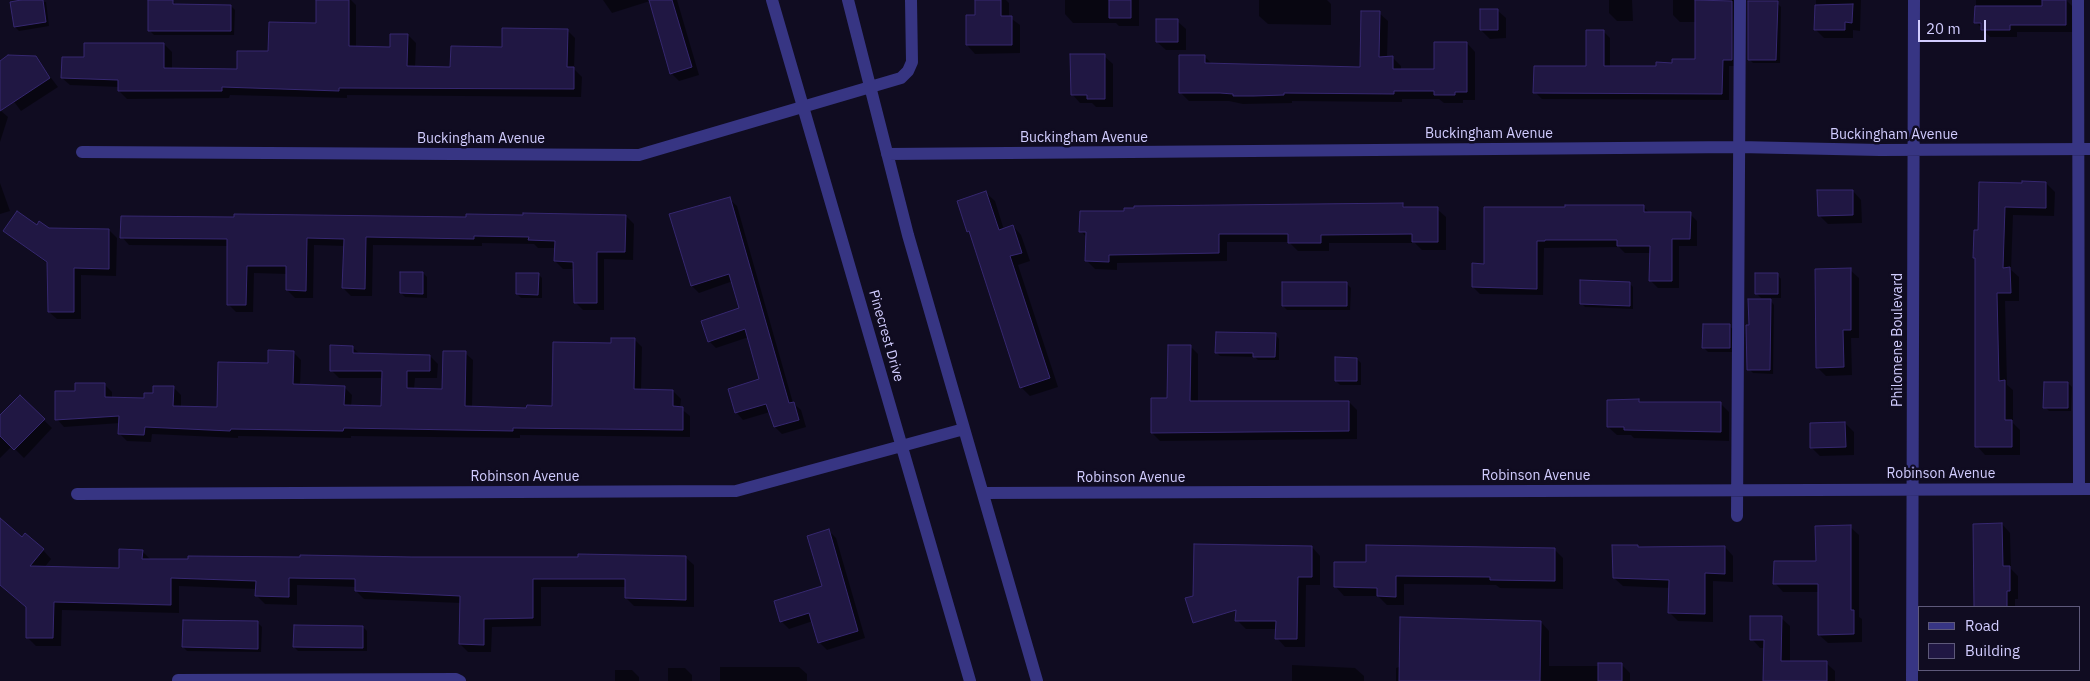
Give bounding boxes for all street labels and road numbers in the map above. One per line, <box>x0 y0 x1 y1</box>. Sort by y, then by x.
street label: Buckingham Avenue <box>1425 126 1553 142</box>
street label: Buckingham Avenue <box>1830 127 1958 143</box>
street label: Buckingham Avenue <box>1020 130 1148 146</box>
street label: Buckingham Avenue <box>417 131 545 147</box>
street label: Philomene Boulevard <box>1890 273 1906 407</box>
street label: Pinecrest Drive <box>865 288 907 384</box>
street label: Robinson Avenue <box>1887 466 1995 482</box>
street label: Robinson Avenue <box>1482 468 1590 484</box>
street label: Robinson Avenue <box>471 469 579 485</box>
street label: Robinson Avenue <box>1077 470 1185 486</box>

